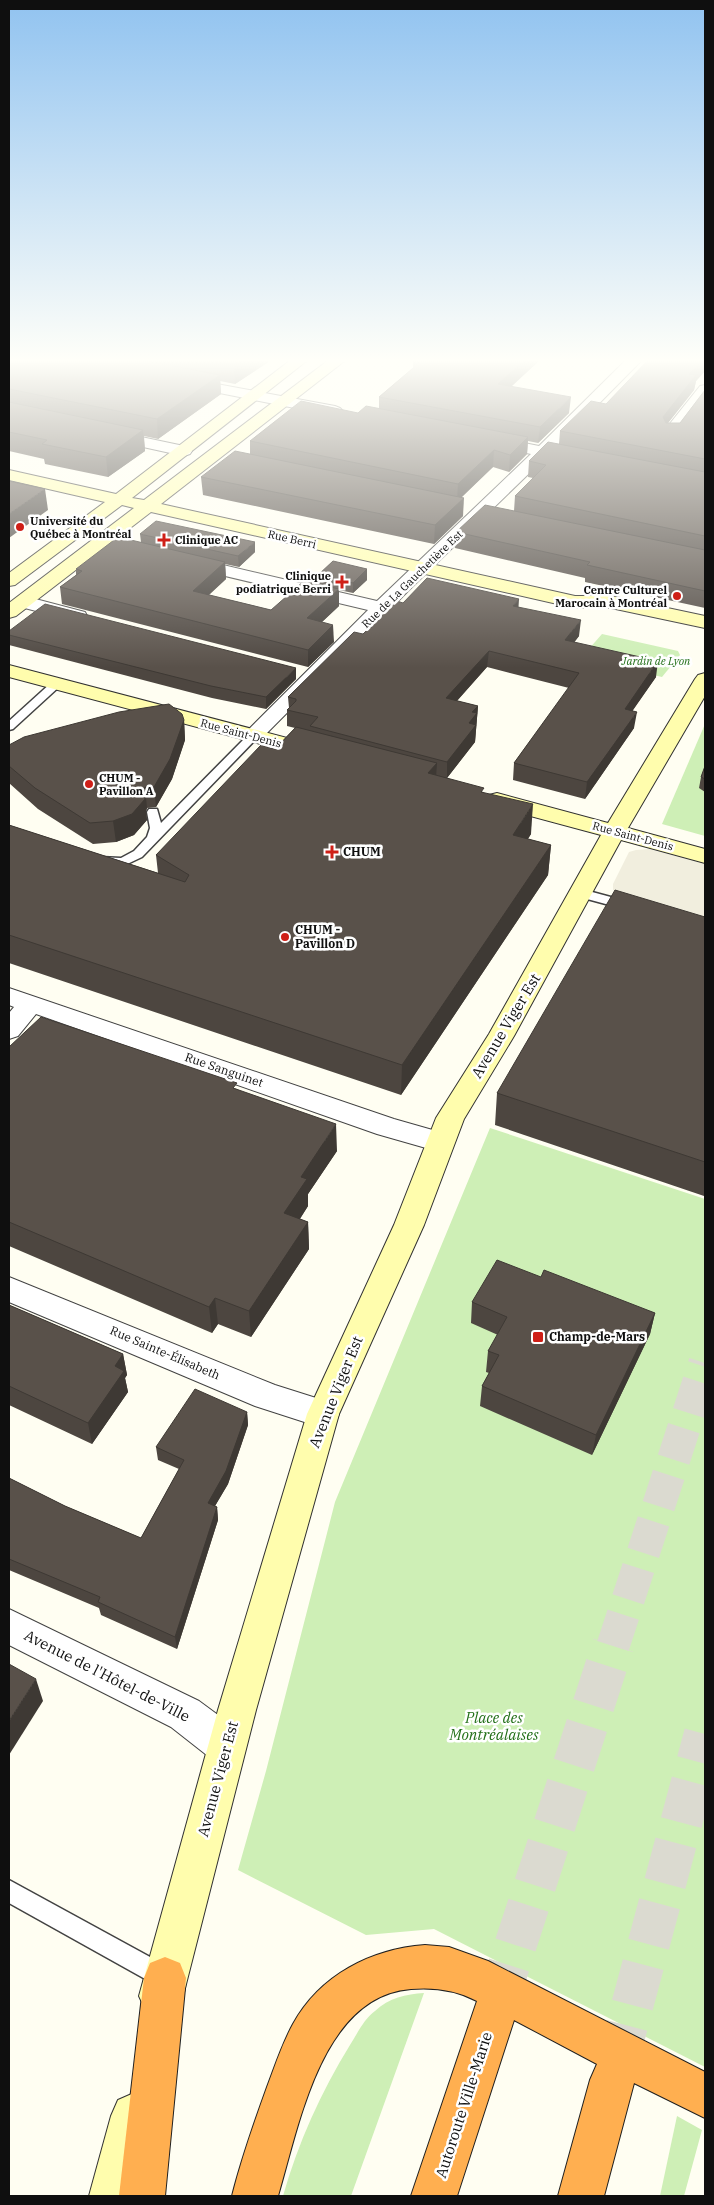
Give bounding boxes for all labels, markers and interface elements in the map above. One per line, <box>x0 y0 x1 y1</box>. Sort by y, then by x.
place label: Université du Québec à Montréal <box>30 514 132 541</box>
marker: Université du Québec à Montréal <box>14 521 26 533</box>
street label: Rue Berri <box>267 527 318 551</box>
street label: Rue de La Gauchetière Est <box>359 527 465 631</box>
marker: Clinique AC <box>157 533 171 547</box>
place label: Clinique AC <box>175 533 238 547</box>
place label: Clinique podiatrique Berri <box>236 569 331 596</box>
marker: Clinique podiatrique Berri <box>335 575 349 589</box>
place label: Centre Culturel Marocain à Montréal <box>555 583 667 610</box>
marker: Centre Culturel Marocain à Montréal <box>671 590 683 602</box>
park label: Jardin de Lyon <box>621 654 691 668</box>
street label: Rue Saint-Denis <box>199 715 283 751</box>
place label: CHUM - Pavillon A <box>99 771 154 798</box>
marker: CHUM - Pavillon A <box>83 778 95 790</box>
street label: Rue Saint-Denis <box>591 818 675 854</box>
place label: CHUM <box>343 844 381 859</box>
marker: CHUM <box>325 845 339 859</box>
place label: CHUM - Pavillon D <box>295 922 355 951</box>
marker: CHUM - Pavillon D <box>279 931 291 943</box>
street label: Avenue Viger Est <box>467 970 544 1082</box>
street label: Rue Sanguinet <box>183 1049 265 1090</box>
street label: Rue Sainte-Élisabeth <box>108 1323 223 1383</box>
place label: Champ-de-Mars <box>549 1329 645 1344</box>
marker: Champ-de-Mars <box>531 1330 545 1344</box>
street label: Avenue Viger Est <box>304 1333 367 1451</box>
street label: Avenue de l'Hôtel-de-Ville <box>21 1625 193 1726</box>
park label: Place des Montréalaises <box>448 1708 539 1744</box>
street label: Avenue Viger Est <box>193 1719 242 1839</box>
street label: Autoroute Ville-Marie <box>431 2029 496 2180</box>

